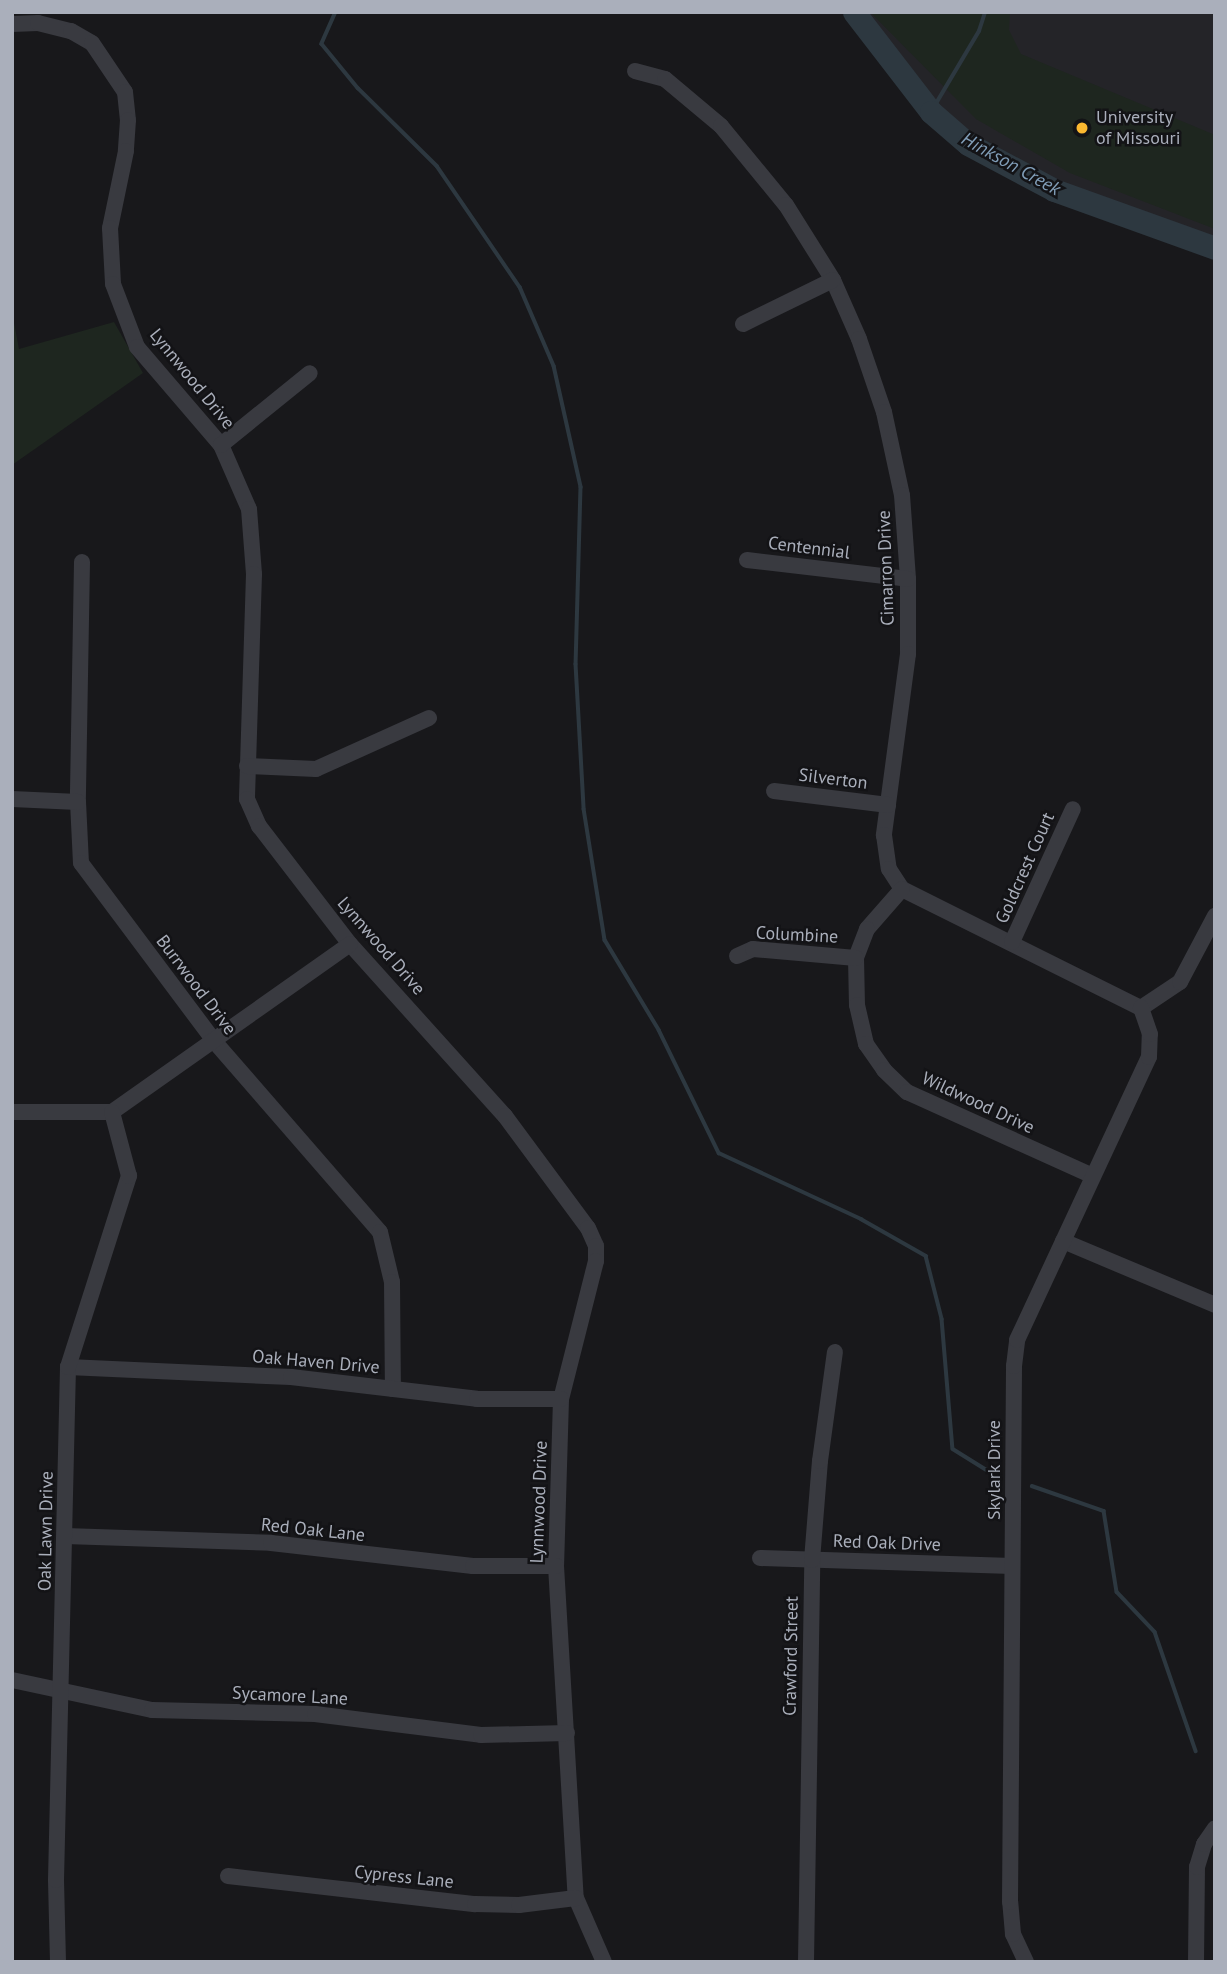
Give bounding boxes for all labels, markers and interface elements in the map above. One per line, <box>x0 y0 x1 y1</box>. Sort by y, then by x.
place label: University of Missouri <box>1096 107 1180 150</box>
marker: University of Missouri <box>1074 120 1090 136</box>
water label: Hinkson Creek <box>958 127 1064 201</box>
street label: Lynnwood Drive <box>145 324 239 434</box>
street label: Cimarron Drive <box>873 510 899 626</box>
street label: Centennial <box>767 532 851 564</box>
street label: Silverton <box>797 764 869 794</box>
street label: Goldcrest Court <box>991 809 1059 927</box>
street label: Lynnwood Drive <box>333 893 429 999</box>
street label: Columbine <box>755 922 839 948</box>
street label: Burrwood Drive <box>151 931 241 1039</box>
street label: Wildwood Drive <box>918 1067 1038 1139</box>
street label: Oak Haven Drive <box>251 1346 381 1378</box>
street label: Skylark Drive <box>983 1420 1005 1520</box>
street label: Lynnwood Drive <box>526 1440 552 1564</box>
street label: Oak Lawn Drive <box>34 1470 58 1592</box>
street label: Red Oak Lane <box>260 1514 366 1546</box>
street label: Red Oak Drive <box>832 1530 942 1556</box>
street label: Crawford Street <box>779 1596 803 1716</box>
street label: Sycamore Lane <box>232 1682 348 1710</box>
street label: Cypress Lane <box>353 1861 455 1893</box>

